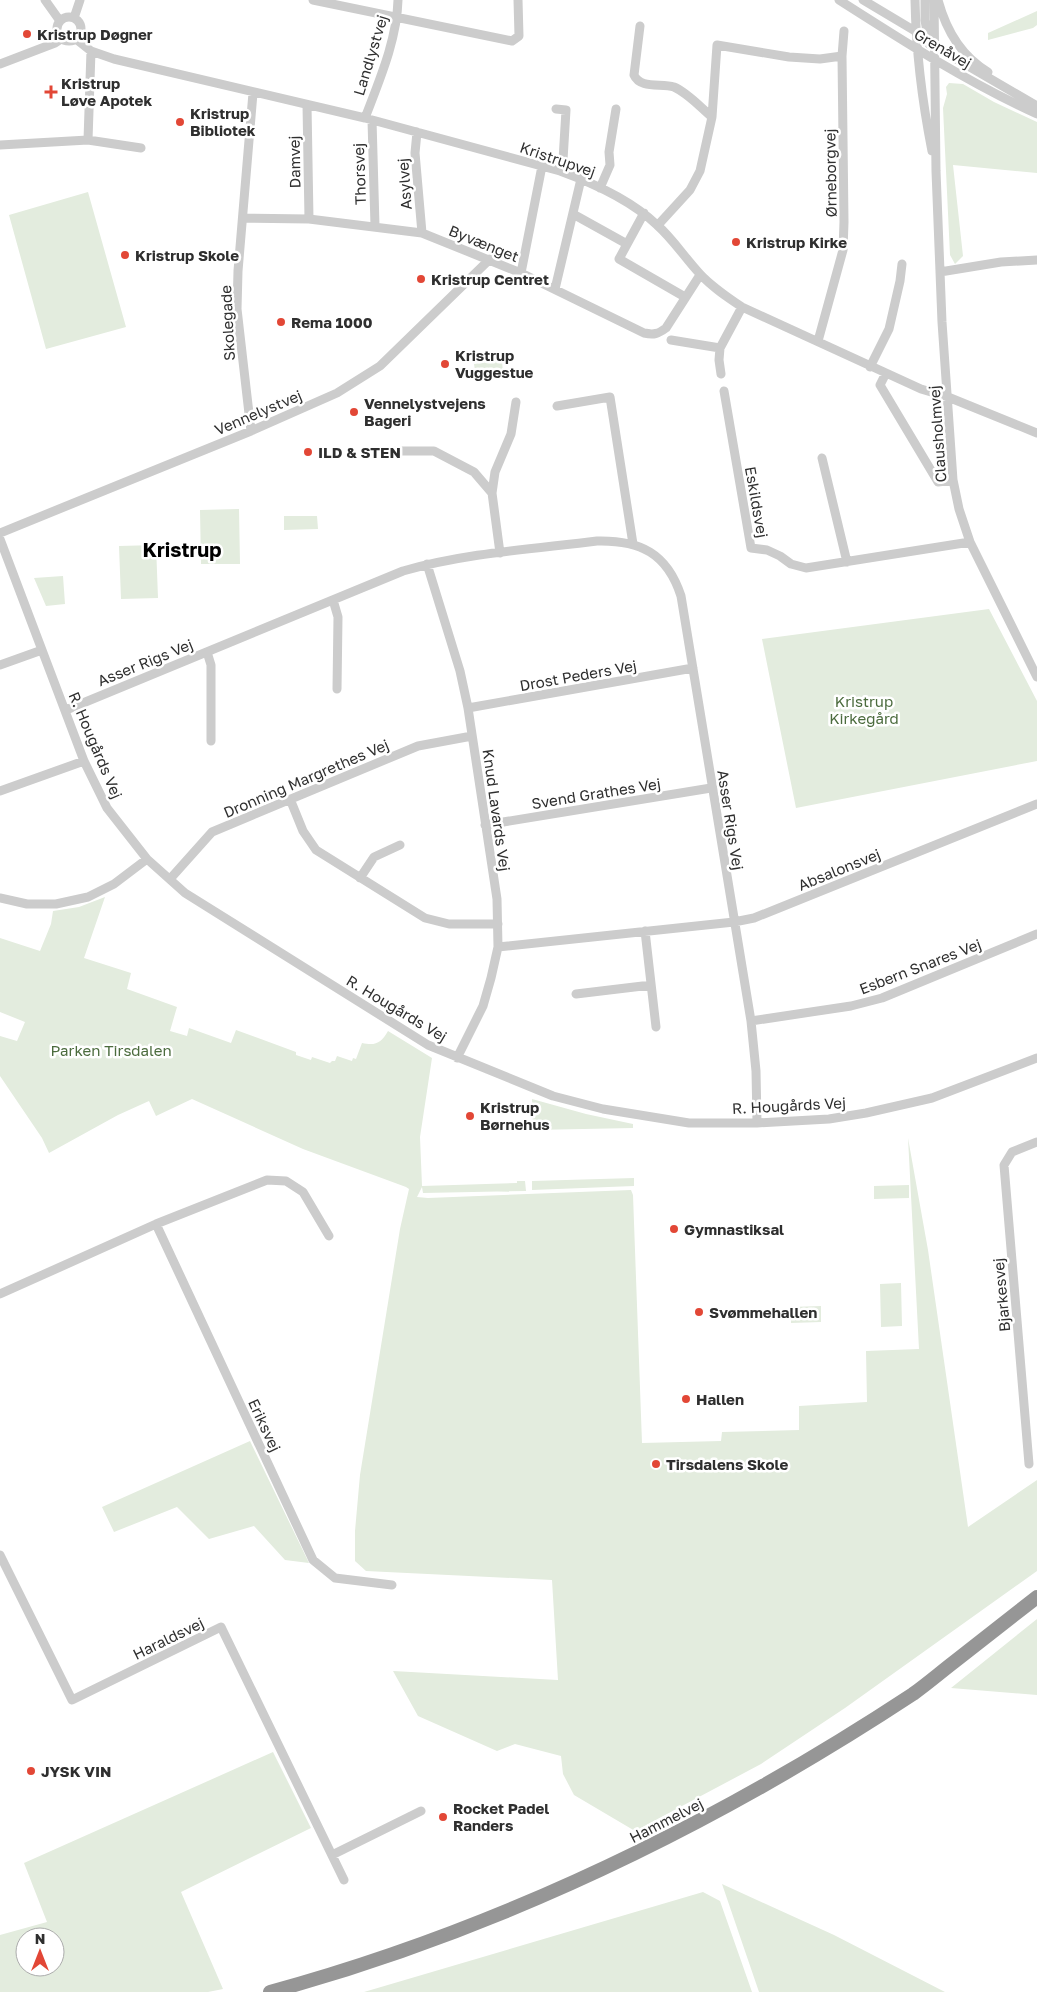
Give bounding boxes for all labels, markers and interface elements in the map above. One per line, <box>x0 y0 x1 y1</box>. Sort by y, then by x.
street label: Landlystvej <box>349 12 391 98</box>
street label: Grenåvej <box>911 24 975 72</box>
place label: Kristrup Døgner <box>37 25 153 43</box>
marker: Kristrup Døgner <box>21 28 33 40</box>
place label: Kristrup Løve Apotek <box>61 74 152 109</box>
marker: Kristrup Løve Apotek <box>45 86 57 98</box>
place label: Kristrup Bibliotek <box>190 104 256 139</box>
marker: Kristrup Bibliotek <box>174 116 186 128</box>
street label: Ørneborgvej <box>820 128 840 218</box>
street label: Damvej <box>285 135 303 189</box>
street label: Kristrupvej <box>518 138 598 180</box>
street label: Thorsvej <box>349 143 369 205</box>
street label: Asylvej <box>393 158 415 210</box>
street label: Byvænget <box>446 221 522 265</box>
place label: Kristrup Kirke <box>746 233 847 251</box>
marker: Kristrup Kirke <box>730 236 742 248</box>
place label: Kristrup Skole <box>135 246 239 264</box>
marker: Kristrup Skole <box>119 249 131 261</box>
place label: Kristrup Centret <box>431 270 549 288</box>
marker: Kristrup Centret <box>415 273 427 285</box>
street label: Skolegade <box>216 284 238 361</box>
place label: Rema 1000 <box>291 313 373 331</box>
marker: Rema 1000 <box>275 316 287 328</box>
place label: Kristrup Vuggestue <box>455 346 534 381</box>
marker: Kristrup Vuggestue <box>439 358 451 370</box>
street label: Clausholmvej <box>925 385 949 483</box>
street label: Vennelystvej <box>212 386 304 438</box>
place label: Vennelystvejens Bageri <box>364 394 486 429</box>
marker: Vennelystvejens Bageri <box>348 406 360 418</box>
place label: ILD & STEN <box>318 443 401 461</box>
marker: ILD & STEN <box>302 446 314 458</box>
street label: Eskildsvej <box>742 465 772 539</box>
district label: Kristrup <box>143 537 221 561</box>
street label: Asser Rigs Vej <box>95 635 195 689</box>
street label: Drost Peders Vej <box>518 656 638 694</box>
street label: R. Hougårds Vej <box>65 689 127 801</box>
park label: Kristrup Kirkegård <box>829 692 899 727</box>
street label: Dronning Margrethes Vej <box>221 735 391 821</box>
street label: Knud Lavards Vej <box>479 748 515 872</box>
street label: Asser Rigs Vej <box>714 769 748 871</box>
street label: Svend Grathes Vej <box>530 774 662 812</box>
street label: Absalonsvej <box>795 844 883 894</box>
street label: Esbern Snares Vej <box>857 934 983 998</box>
street label: R. Hougårds Vej <box>343 971 451 1045</box>
park label: Parken Tirsdalen <box>50 1041 172 1059</box>
street label: R. Hougårds Vej <box>732 1093 846 1117</box>
place label: Kristrup Børnehus <box>480 1098 550 1133</box>
marker: Kristrup Børnehus <box>464 1110 476 1122</box>
place label: Gymnastiksal <box>684 1220 784 1238</box>
marker: Gymnastiksal <box>668 1223 680 1235</box>
street label: Bjarkesvej <box>989 1257 1013 1333</box>
place label: Svømmehallen <box>709 1303 817 1321</box>
marker: Svømmehallen <box>693 1306 705 1318</box>
place label: Hallen <box>696 1390 744 1408</box>
marker: Hallen <box>680 1393 692 1405</box>
street label: Eriksvej <box>245 1396 285 1454</box>
place label: Tirsdalens Skole <box>666 1455 788 1473</box>
marker: Tirsdalens Skole <box>650 1458 662 1470</box>
street label: Haraldsvej <box>130 1613 206 1663</box>
place label: JYSK VIN <box>41 1762 111 1780</box>
marker: JYSK VIN <box>25 1765 37 1777</box>
street label: Hammelvej <box>626 1794 706 1846</box>
place label: Rocket Padel Randers <box>453 1799 549 1834</box>
marker: Rocket Padel Randers <box>437 1811 449 1823</box>
north arrow <box>15 1927 65 1977</box>
text: N <box>35 1930 45 1947</box>

